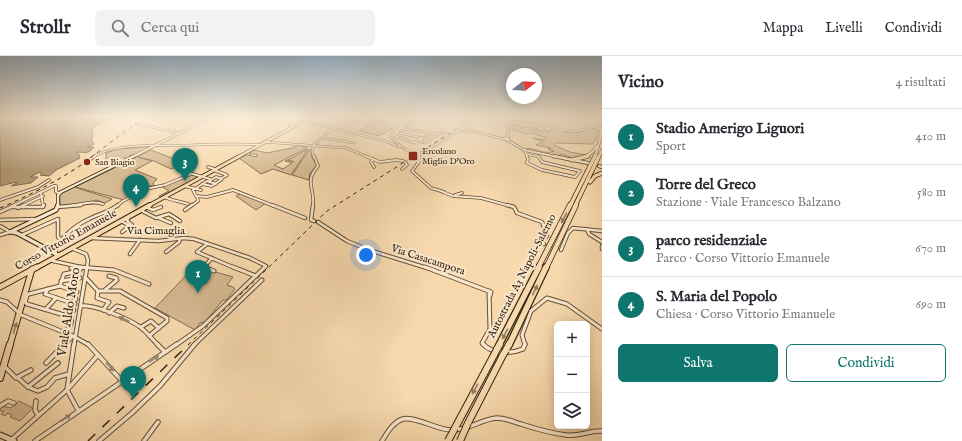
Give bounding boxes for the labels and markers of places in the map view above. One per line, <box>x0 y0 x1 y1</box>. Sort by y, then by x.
place label: Ercolano Miglio D'Oro <box>422 146 475 167</box>
pin: 3 <box>172 148 198 181</box>
marker: Ercolano Miglio D'Oro <box>407 150 419 162</box>
marker: San Biagio <box>82 157 92 167</box>
place label: San Biagio <box>95 157 135 168</box>
pin: 4 <box>123 174 149 207</box>
pin: 1 <box>185 260 211 293</box>
pin: 2 <box>120 366 146 399</box>

